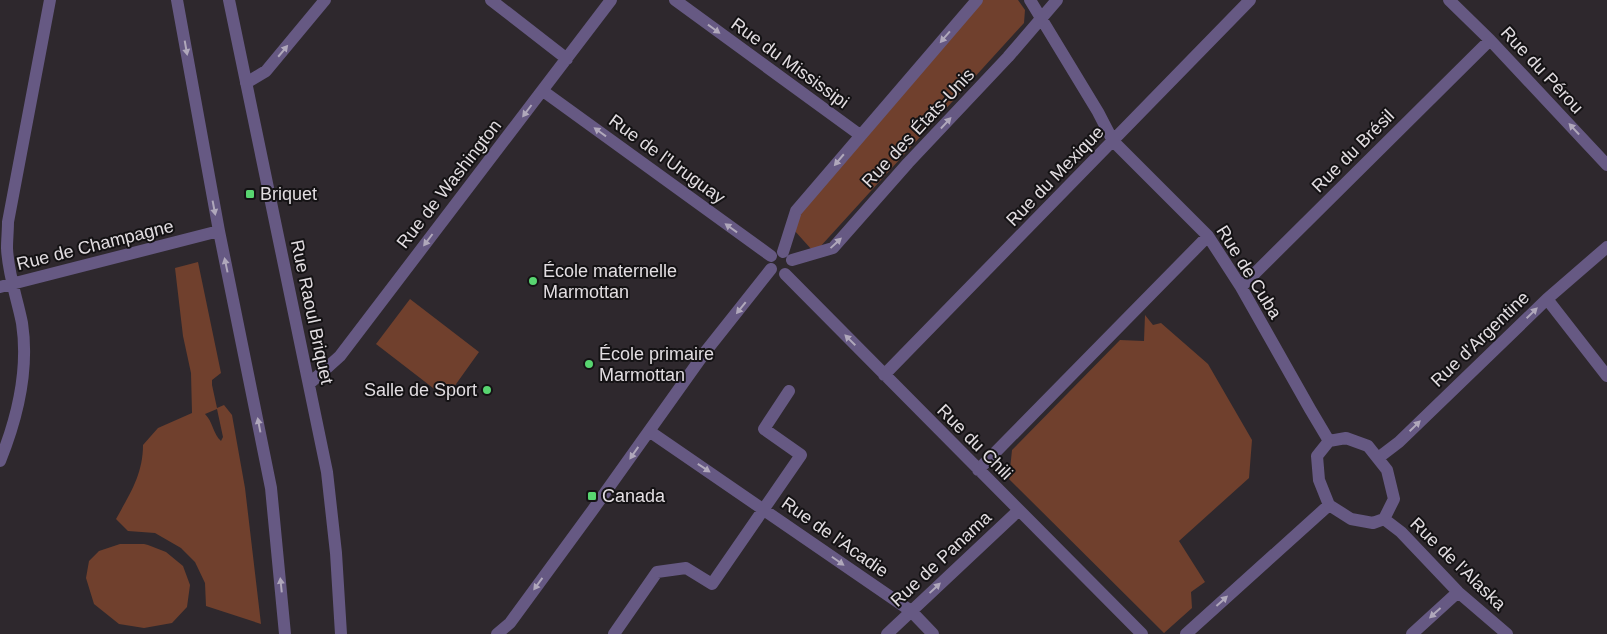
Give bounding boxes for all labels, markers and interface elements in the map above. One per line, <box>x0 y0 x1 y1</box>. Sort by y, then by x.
street label: Rue du Mississipi <box>727 14 853 112</box>
street label: Rue du Pérou <box>1497 23 1587 117</box>
one-way arrow <box>707 24 721 34</box>
one-way arrow <box>940 30 951 43</box>
one-way arrow <box>182 40 190 56</box>
one-way arrow <box>277 45 288 58</box>
street label: Rue des États-Unis <box>858 64 978 192</box>
one-way arrow <box>522 104 532 118</box>
street label: Rue du Brésil <box>1308 106 1398 196</box>
street label: Rue de l'Uruguay <box>605 110 729 208</box>
street label: Rue de Washington <box>393 116 505 252</box>
one-way arrow <box>940 117 952 129</box>
street label: Rue du Mexique <box>1002 122 1108 230</box>
one-way arrow <box>1568 124 1580 136</box>
one-way arrow <box>593 127 607 137</box>
one-way arrow <box>834 153 845 166</box>
place label: Briquet <box>260 184 317 204</box>
marker: Briquet <box>244 188 256 200</box>
one-way arrow <box>211 200 219 216</box>
street label: Rue de Champagne <box>14 216 176 274</box>
street label: Rue de Cuba <box>1212 222 1286 323</box>
one-way arrow <box>724 223 738 233</box>
one-way arrow <box>423 233 433 247</box>
one-way arrow <box>830 237 842 249</box>
street label: Rue Raoul Briquet <box>287 238 337 386</box>
one-way arrow <box>222 258 230 273</box>
place label: École maternelle Marmottan <box>543 261 677 302</box>
marker: École maternelle Marmottan <box>527 275 539 287</box>
street label: Rue d'Argentine <box>1427 287 1533 391</box>
one-way arrow <box>735 301 746 314</box>
one-way arrow <box>1526 307 1538 319</box>
one-way arrow <box>844 335 856 347</box>
place label: École primaire Marmottan <box>599 344 714 385</box>
marker: École primaire Marmottan <box>583 358 595 370</box>
place label: Salle de Sport <box>364 380 477 400</box>
marker: Salle de Sport <box>481 384 493 396</box>
street label: Rue du Chili <box>933 400 1017 484</box>
one-way arrow <box>255 417 263 432</box>
one-way arrow <box>1409 420 1421 432</box>
one-way arrow <box>629 446 639 459</box>
one-way arrow <box>697 463 711 473</box>
place label: Canada <box>602 486 666 506</box>
marker: Canada <box>586 490 598 502</box>
street label: Rue de l'Acadie <box>778 493 892 581</box>
street label: Rue de Panama <box>887 507 996 611</box>
street label: Rue de l'Alaska <box>1406 514 1510 615</box>
one-way arrow <box>831 556 844 566</box>
one-way arrow <box>277 577 285 593</box>
one-way arrow <box>533 577 543 591</box>
one-way arrow <box>929 582 941 594</box>
one-way arrow <box>1216 595 1228 607</box>
one-way arrow <box>1429 607 1441 619</box>

